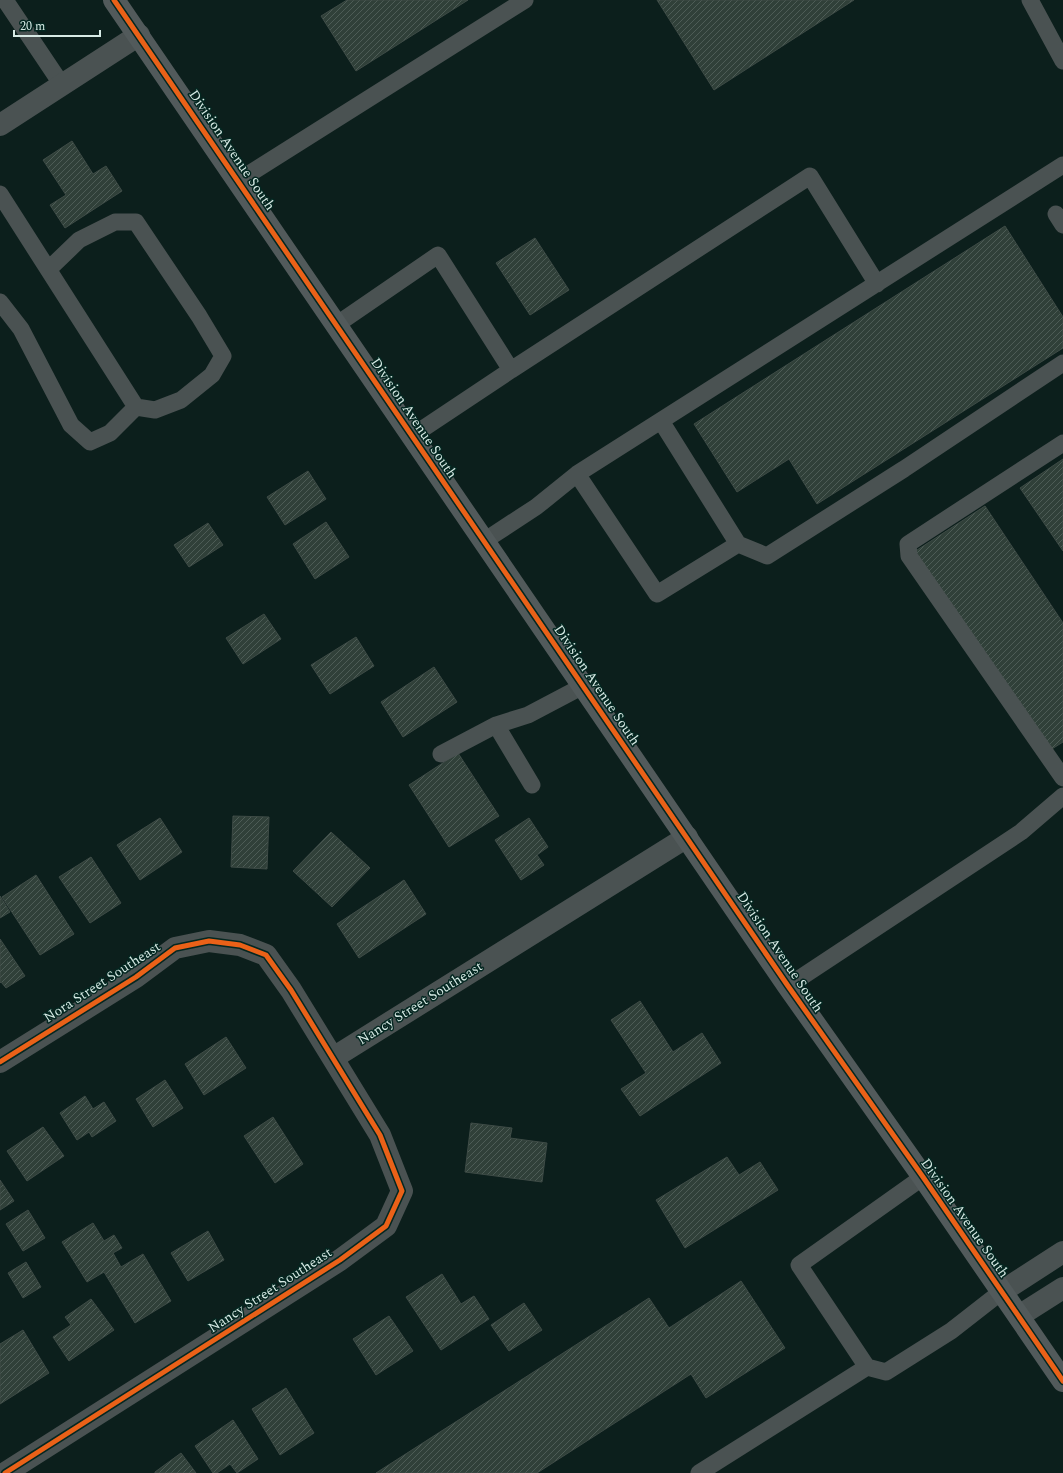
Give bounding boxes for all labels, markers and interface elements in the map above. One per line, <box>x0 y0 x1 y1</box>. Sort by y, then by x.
scale bar <box>14 12 100 38</box>
text: 20 m <box>20 17 45 36</box>
street label: Division Avenue South <box>184 85 280 215</box>
street label: Division Avenue South <box>366 353 462 483</box>
street label: Division Avenue South <box>549 620 645 750</box>
street label: Division Avenue South <box>732 887 828 1017</box>
street label: Nora Street Southeast <box>39 936 165 1028</box>
street label: Nancy Street Southeast <box>353 956 487 1050</box>
street label: Division Avenue South <box>916 1154 1014 1282</box>
street label: Nancy Street Southeast <box>204 1242 336 1338</box>

